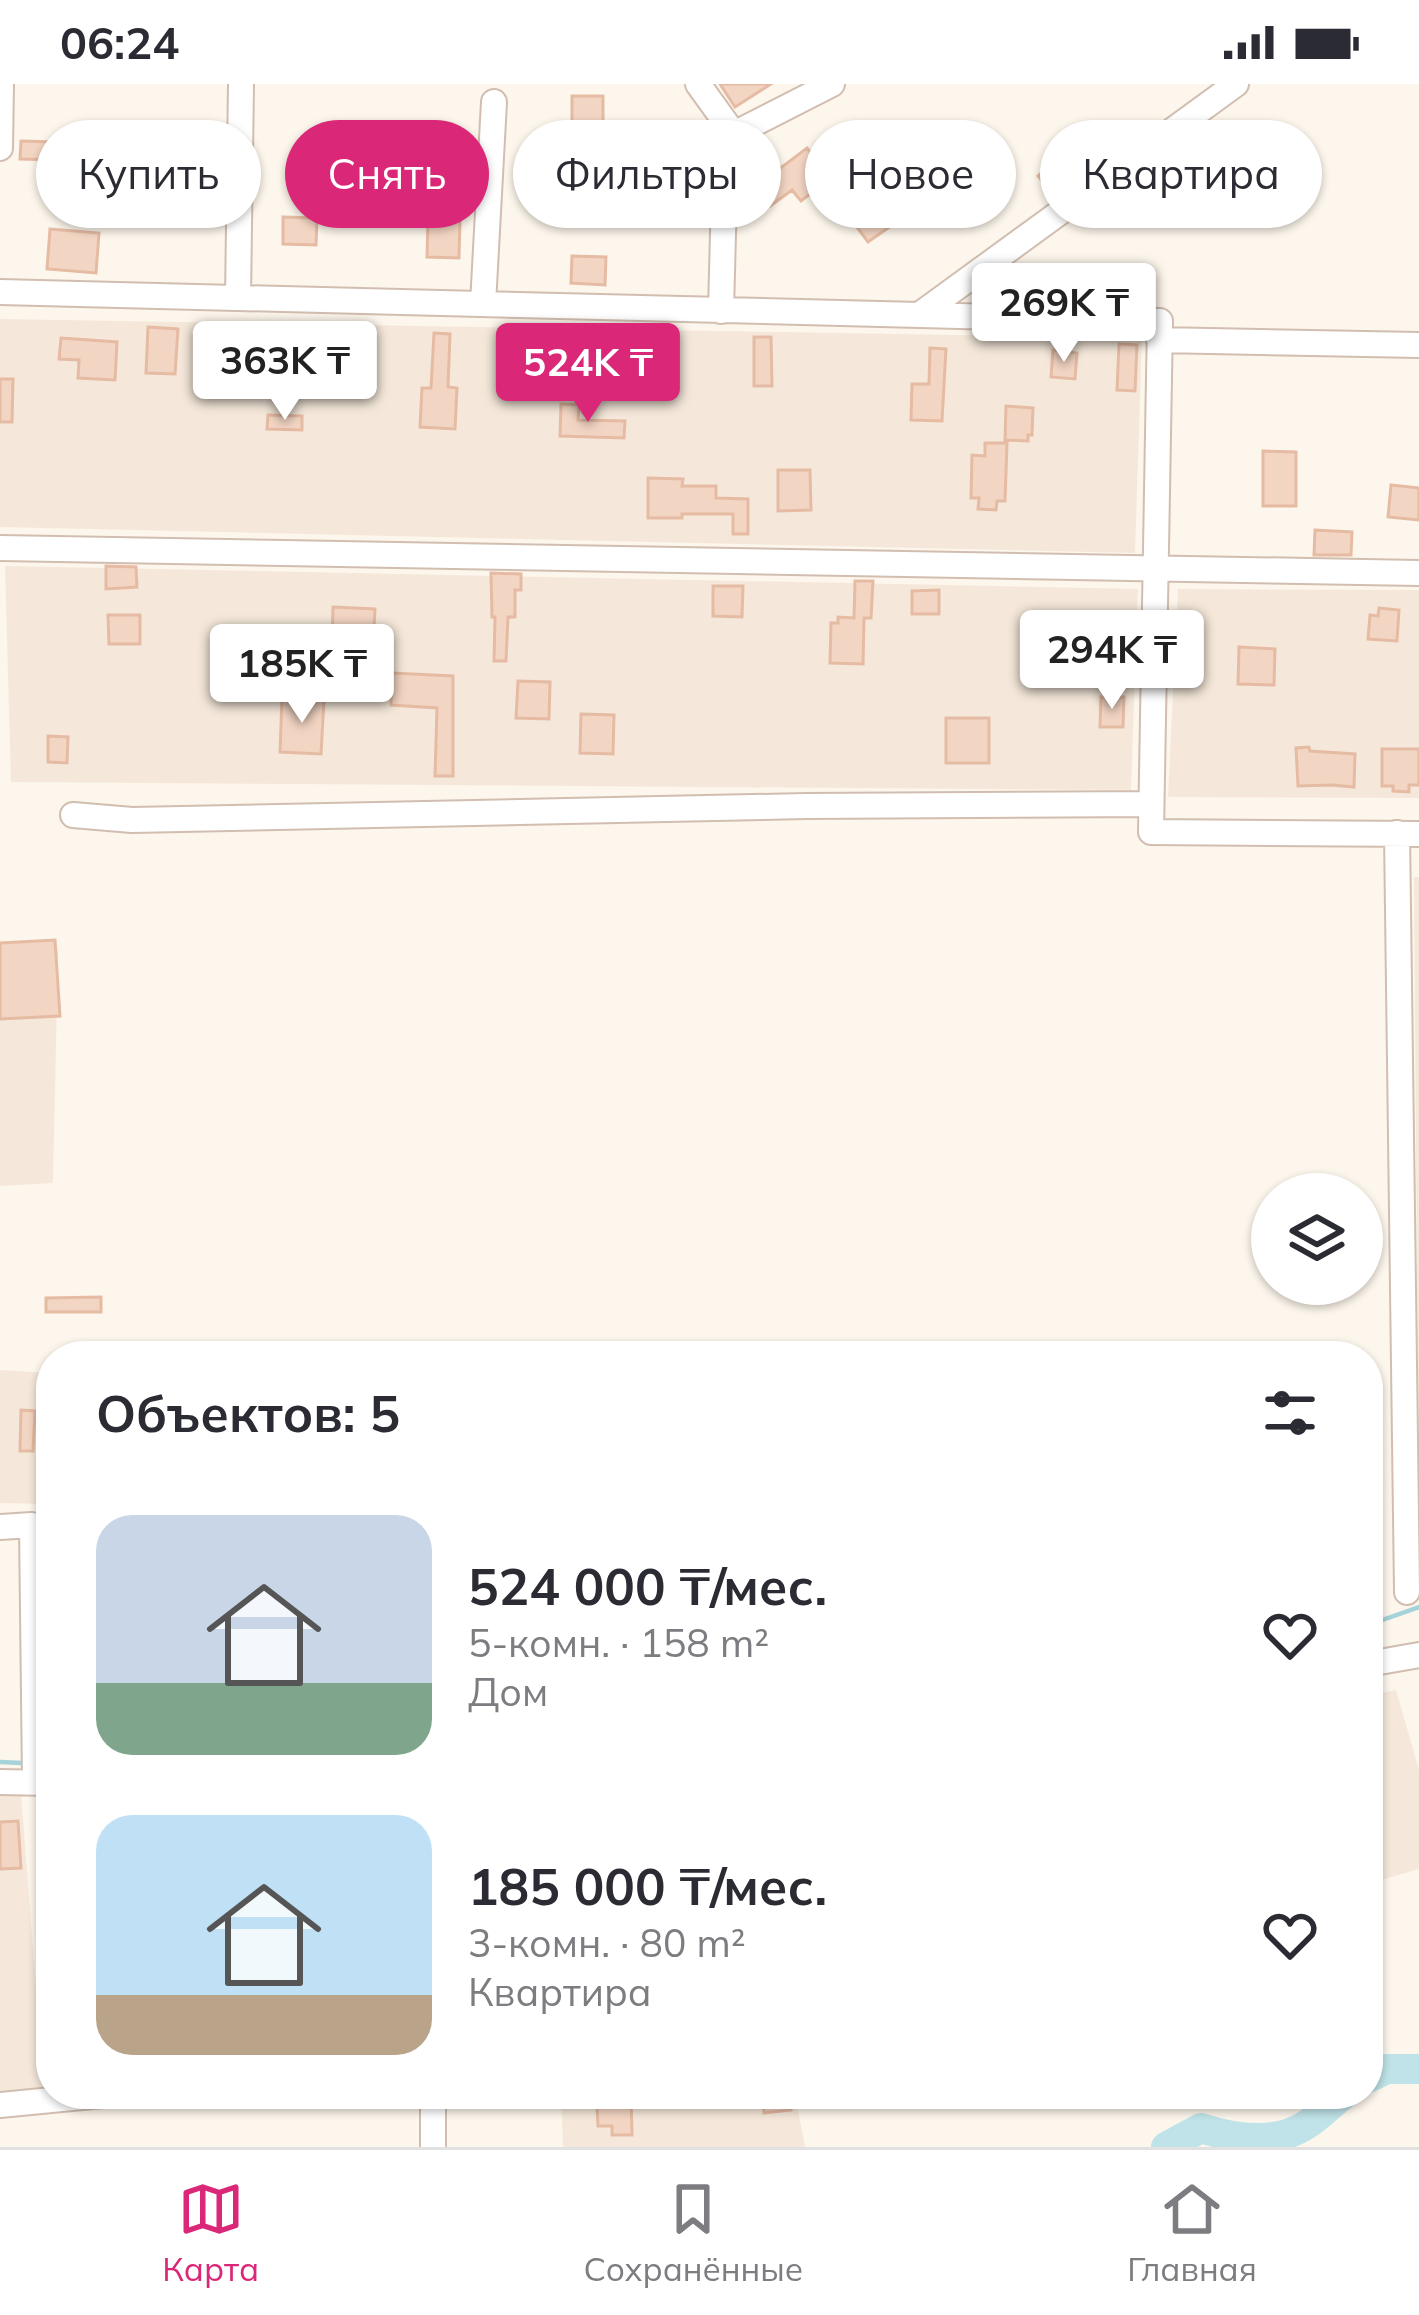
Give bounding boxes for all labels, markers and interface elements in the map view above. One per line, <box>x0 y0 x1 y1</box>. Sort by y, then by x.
text: 06:24 <box>60 14 179 70</box>
chip: Купить <box>36 120 261 228</box>
chip: Снять <box>285 120 489 228</box>
chip: Фильтры <box>513 120 781 228</box>
chip: Новое <box>805 120 1016 228</box>
chip: Квартира <box>1040 120 1322 228</box>
pin: 269K ₸ <box>966 263 1162 365</box>
text: 269K ₸ <box>999 277 1129 326</box>
pin: 363K ₸ <box>187 321 383 423</box>
pin: 524K ₸ <box>490 323 686 425</box>
text: 363K ₸ <box>220 335 350 384</box>
text: 524K ₸ <box>523 337 653 386</box>
pin: 294K ₸ <box>1014 610 1210 712</box>
pin: 185K ₸ <box>204 624 400 726</box>
text: 294K ₸ <box>1047 624 1177 673</box>
text: 185K ₸ <box>237 638 367 687</box>
map controls <box>1251 1173 1383 1305</box>
button: layers <box>1251 1173 1383 1305</box>
icon: filters <box>1257 1380 1323 1446</box>
text: Объектов: 5 <box>96 1381 400 1445</box>
text: 524 000 ₸/мес. <box>468 1554 827 1618</box>
icon: home <box>192 1563 336 1707</box>
icon: heart <box>1257 1602 1323 1668</box>
text: 5-комн. · 158 m² <box>468 1618 769 1667</box>
text: Дом <box>468 1667 548 1716</box>
text: 185 000 ₸/мес. <box>468 1854 827 1918</box>
icon: home <box>192 1863 336 2007</box>
icon: heart <box>1257 1902 1323 1968</box>
text: 3-комн. · 80 m² <box>468 1918 746 1967</box>
text: Квартира <box>468 1967 652 2016</box>
tab: Карта <box>162 2176 259 2289</box>
tab: Сохранённые <box>583 2176 803 2289</box>
tab: Главная <box>1127 2176 1257 2289</box>

